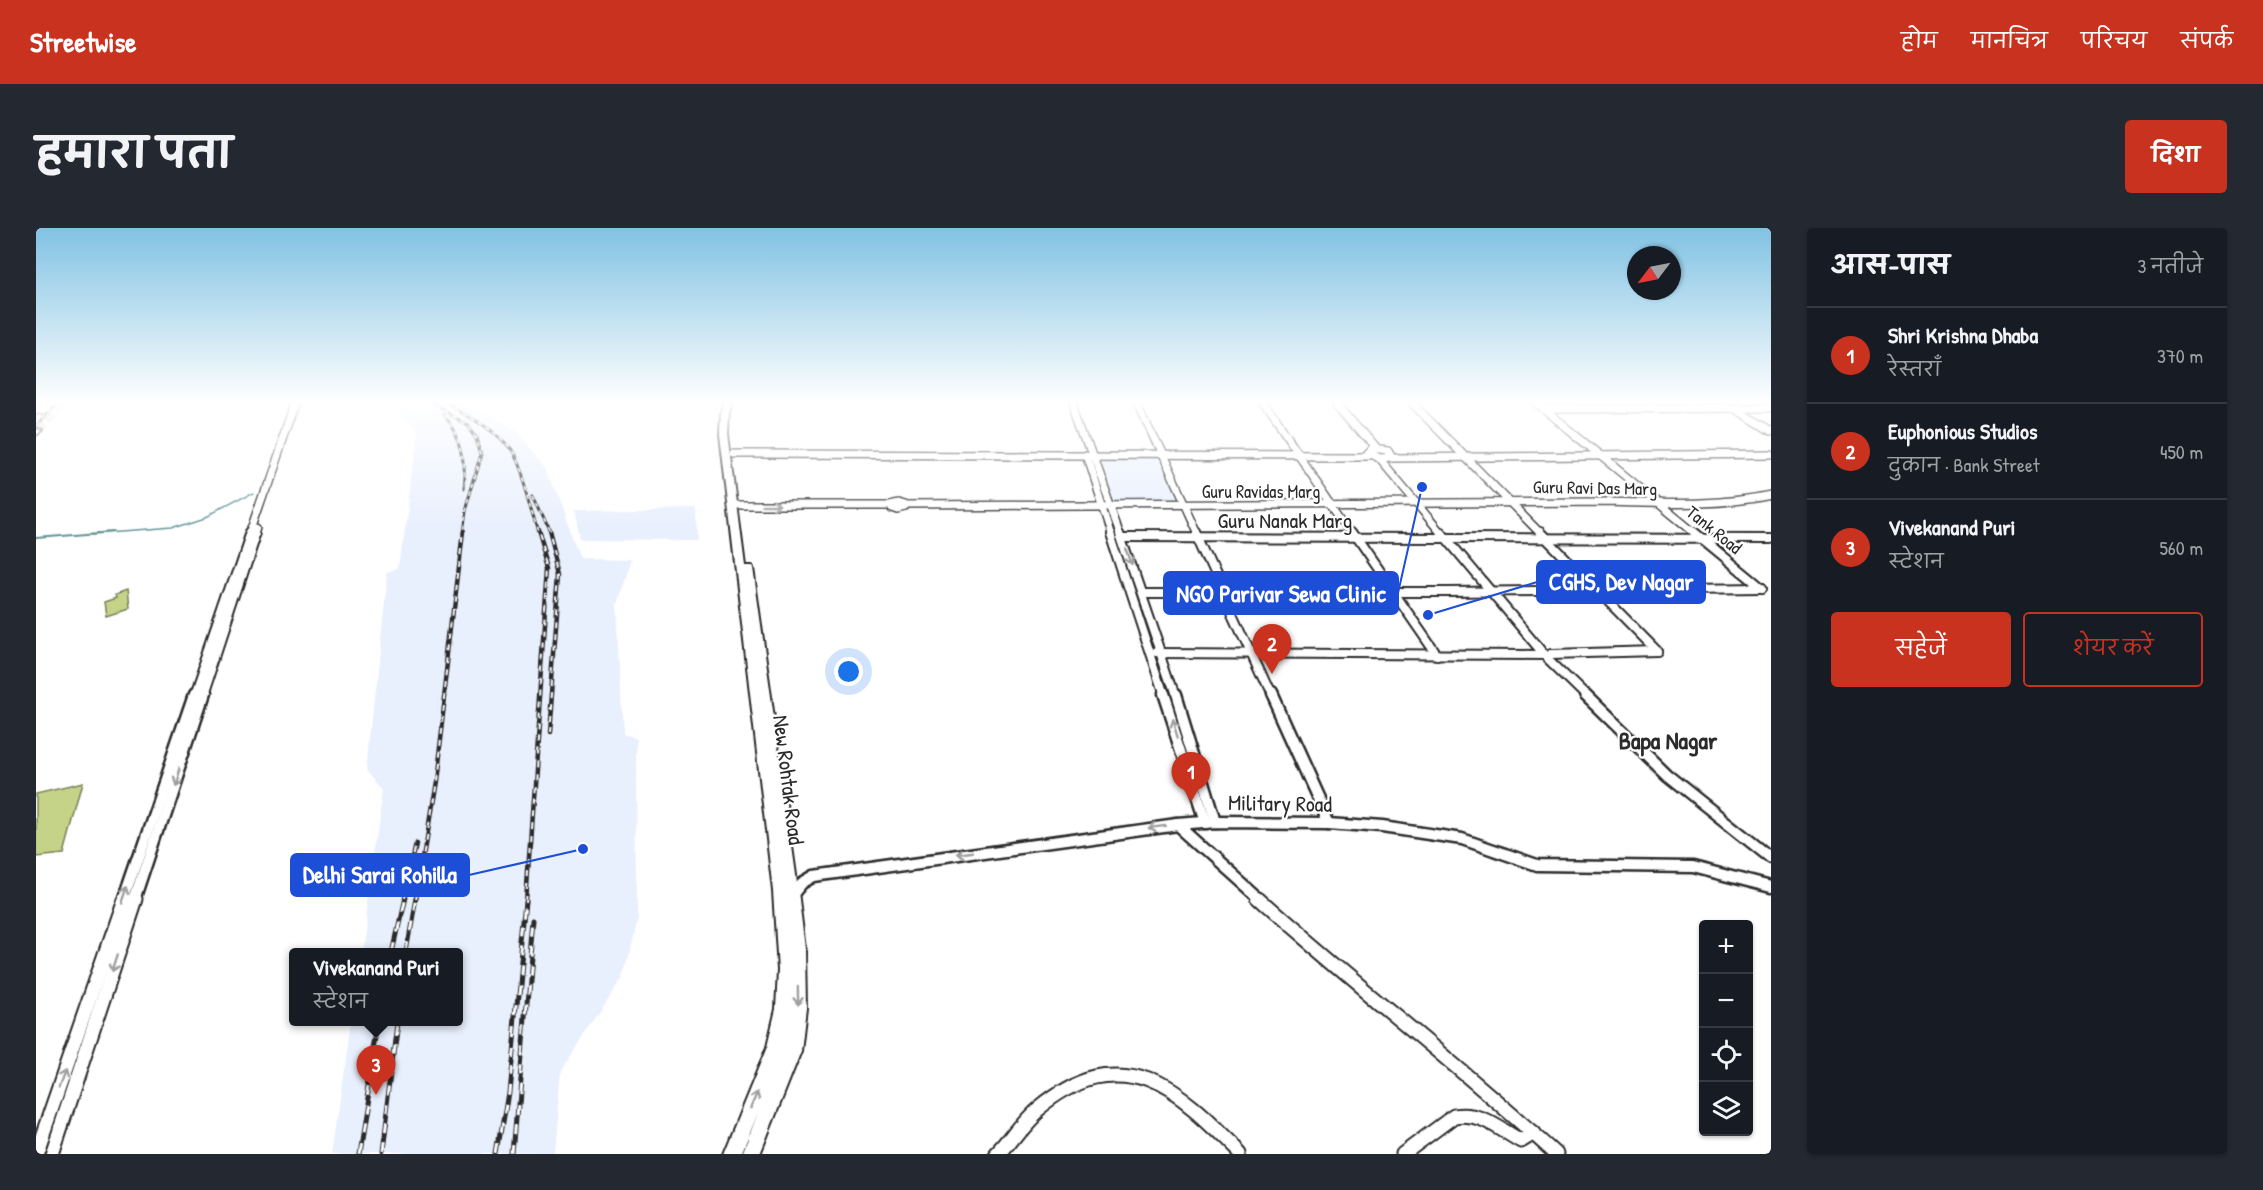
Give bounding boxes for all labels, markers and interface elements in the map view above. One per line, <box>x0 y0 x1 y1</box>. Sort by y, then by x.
text: Streetwise <box>30 23 136 61</box>
text: होम <box>1901 26 1938 55</box>
text: मानचित्र <box>1971 26 2048 55</box>
text: परिचय <box>2081 26 2147 55</box>
text: संपर्क <box>2180 26 2233 55</box>
button: दिशा <box>2125 120 2227 193</box>
text: हमारा पता <box>36 123 232 180</box>
north arrow <box>1627 246 1681 300</box>
text: आस-पास <box>1831 247 1950 282</box>
text: 3 नतीजे <box>2138 252 2203 279</box>
text: Shri Krishna Dhaba <box>1888 320 2038 350</box>
text: 1 <box>1847 342 1854 369</box>
text: 370 m <box>2157 342 2203 369</box>
text: रेस्तराँ <box>1888 355 1941 382</box>
text: Euphonious Studios <box>1888 416 2037 446</box>
text: 2 <box>1846 438 1855 465</box>
text: 450 m <box>2160 438 2203 465</box>
text: दुकान · Bank Street <box>1888 451 2040 478</box>
street label: Guru Ravi Das Marg <box>1533 474 1657 501</box>
street label: Guru Ravidas Marg <box>1202 479 1320 504</box>
one-way arrow <box>761 499 781 511</box>
street label: Tank Road <box>1681 500 1747 560</box>
street label: Guru Nanak Marg <box>1218 505 1352 535</box>
text: Vivekanand Puri <box>1888 512 2016 542</box>
text: 3 <box>1846 534 1855 561</box>
text: 560 m <box>2159 534 2203 561</box>
one-way arrow <box>1125 547 1136 566</box>
text: स्टेशन <box>1888 547 1944 574</box>
callout: CGHS, Dev Nagar <box>1537 561 1705 603</box>
text: CGHS, Dev Nagar <box>1549 565 1694 598</box>
callout: NGO Parivar Sewa Clinic <box>1164 572 1398 614</box>
text: NGO Parivar Sewa Clinic <box>1176 577 1386 609</box>
button: सहेजें <box>1831 612 2011 687</box>
button: शेयर करें <box>2023 612 2203 687</box>
pin: 2 <box>1252 624 1292 674</box>
your location <box>834 657 863 686</box>
street label: New Rohtak Road <box>766 714 812 847</box>
one-way arrow <box>1169 718 1180 737</box>
district label: Bapa Nagar <box>1619 724 1718 757</box>
pin: 1 <box>1172 752 1210 802</box>
one-way arrow <box>169 767 180 786</box>
street label: Military Road <box>1228 787 1333 819</box>
one-way arrow <box>1148 822 1167 833</box>
one-way arrow <box>954 848 974 859</box>
callout: Delhi Sarai Rohilla <box>291 854 469 896</box>
text: Delhi Sarai Rohilla <box>303 858 458 890</box>
one-way arrow <box>121 886 132 904</box>
map controls <box>1699 920 1753 1136</box>
button: + <box>1699 920 1753 974</box>
popup <box>289 948 463 1026</box>
text: Vivekanand Puri <box>312 952 440 982</box>
one-way arrow <box>109 953 120 972</box>
button: − <box>1699 974 1753 1028</box>
one-way arrow <box>792 985 804 1005</box>
text: स्टेशन <box>312 987 368 1014</box>
button: locate <box>1699 1028 1753 1082</box>
pin: 3 <box>356 1046 396 1095</box>
one-way arrow <box>57 1070 68 1089</box>
button: layers <box>1699 1082 1753 1136</box>
one-way arrow <box>749 1091 760 1110</box>

